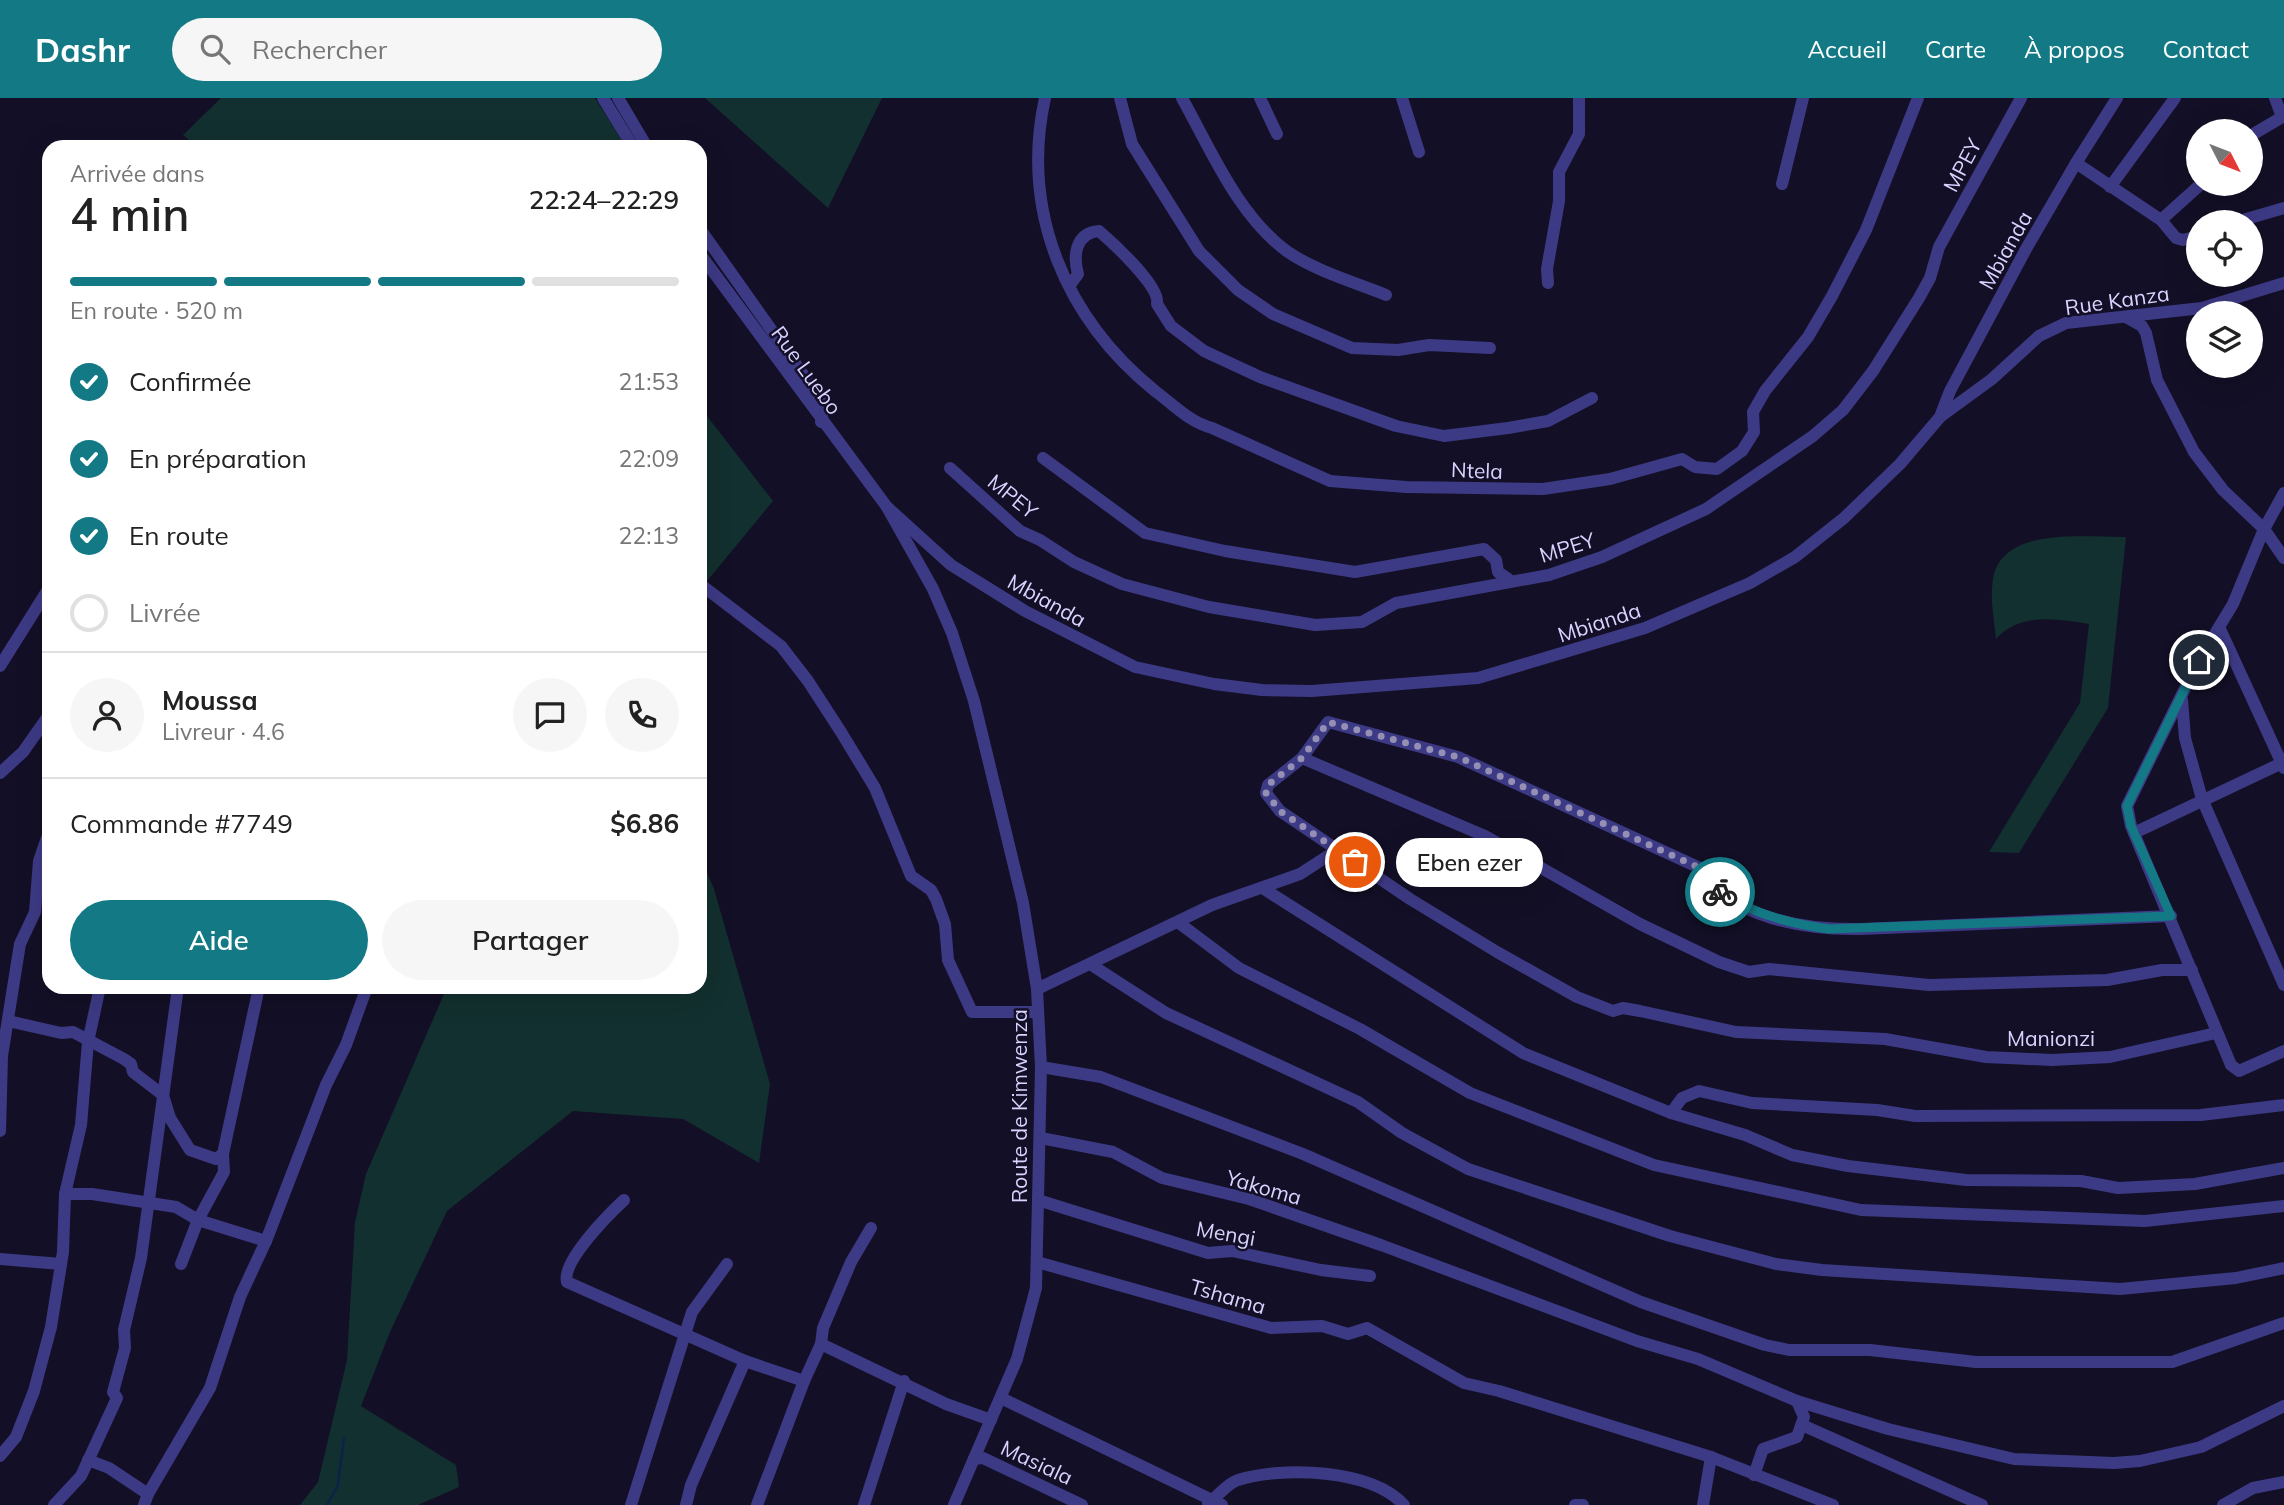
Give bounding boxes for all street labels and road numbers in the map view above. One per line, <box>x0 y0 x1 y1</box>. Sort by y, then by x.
street label: MPEY <box>1937 134 1987 196</box>
street label: Mbianda <box>1973 206 2037 294</box>
street label: Rue Kanza <box>2063 280 2171 320</box>
street label: Rue Luebo <box>766 321 848 419</box>
street label: Ntela <box>1451 456 1503 484</box>
street label: MPEY <box>983 468 1043 524</box>
street label: MPEY <box>1536 526 1598 568</box>
street label: Mbianda <box>1003 568 1091 632</box>
street label: Mbianda <box>1554 596 1644 648</box>
street label: Route de Kimwenza <box>1006 1009 1032 1203</box>
street label: Manionzi <box>2007 1025 2095 1051</box>
street label: Yakoma <box>1222 1164 1305 1210</box>
street label: Mengi <box>1194 1215 1258 1251</box>
street label: Tshama <box>1187 1273 1269 1319</box>
street label: Masiala <box>997 1434 1077 1490</box>

